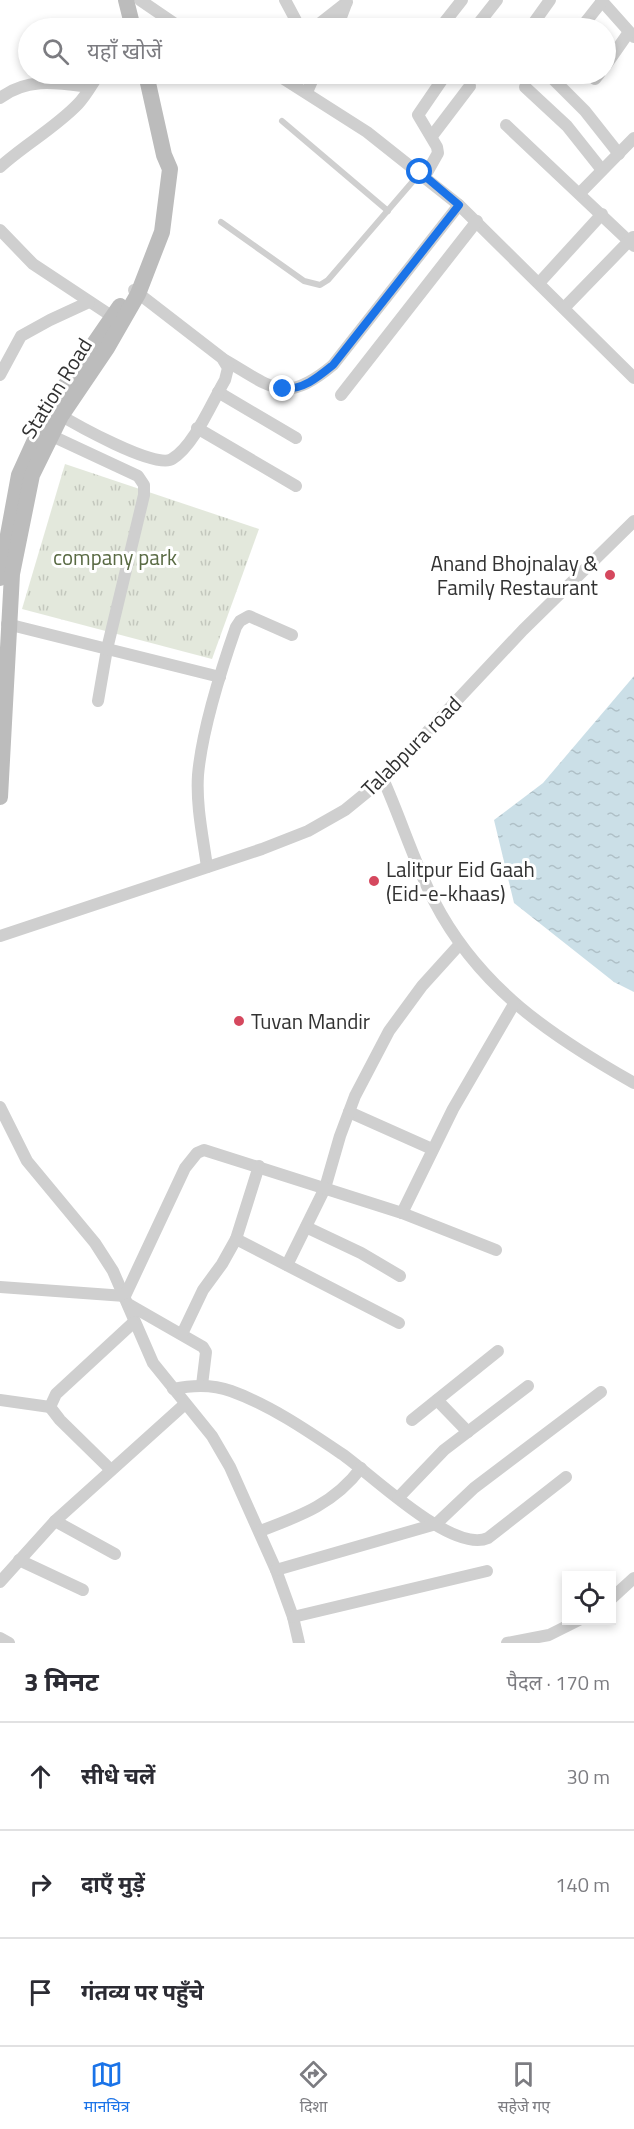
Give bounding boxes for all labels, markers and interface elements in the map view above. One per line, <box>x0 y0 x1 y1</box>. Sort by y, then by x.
search box <box>18 18 616 84</box>
text: यहाँ खोजें <box>87 34 162 68</box>
icon: search <box>39 35 72 68</box>
route start <box>406 158 432 184</box>
street label: Station Road <box>12 331 100 445</box>
route end <box>269 375 295 401</box>
park label: company park <box>53 541 177 573</box>
place label: Anand Bhojnalay & Family Restaurant <box>431 547 599 603</box>
marker: Anand Bhojnalay & Family Restaurant <box>603 568 617 582</box>
street label: Talabpura road <box>354 689 468 803</box>
place label: Lalitpur Eid Gaah (Eid-e-khaas) <box>386 853 535 909</box>
marker: Lalitpur Eid Gaah (Eid-e-khaas) <box>367 874 381 888</box>
place label: Tuvan Mandir <box>251 1005 370 1037</box>
marker: Tuvan Mandir <box>232 1014 246 1028</box>
map controls <box>562 1571 616 1625</box>
button: locate <box>562 1571 616 1625</box>
text: 3 मिनट <box>24 1662 99 1701</box>
text: पैदल · 170 m <box>507 1667 610 1698</box>
text: सीधे चलें <box>81 1759 155 1793</box>
icon: ahead <box>24 1760 57 1793</box>
text: 30 m <box>566 1761 610 1792</box>
text: दाएँ मुड़ें <box>81 1867 145 1901</box>
icon: right <box>24 1868 57 1901</box>
text: 140 m <box>555 1869 610 1900</box>
text: गंतव्य पर पहुँचे <box>81 1975 204 2009</box>
icon: arrive <box>24 1976 57 2009</box>
tab: मानचित्र <box>84 2058 130 2119</box>
tab: दिशा <box>297 2058 330 2119</box>
tab: सहेजे गए <box>498 2058 550 2119</box>

